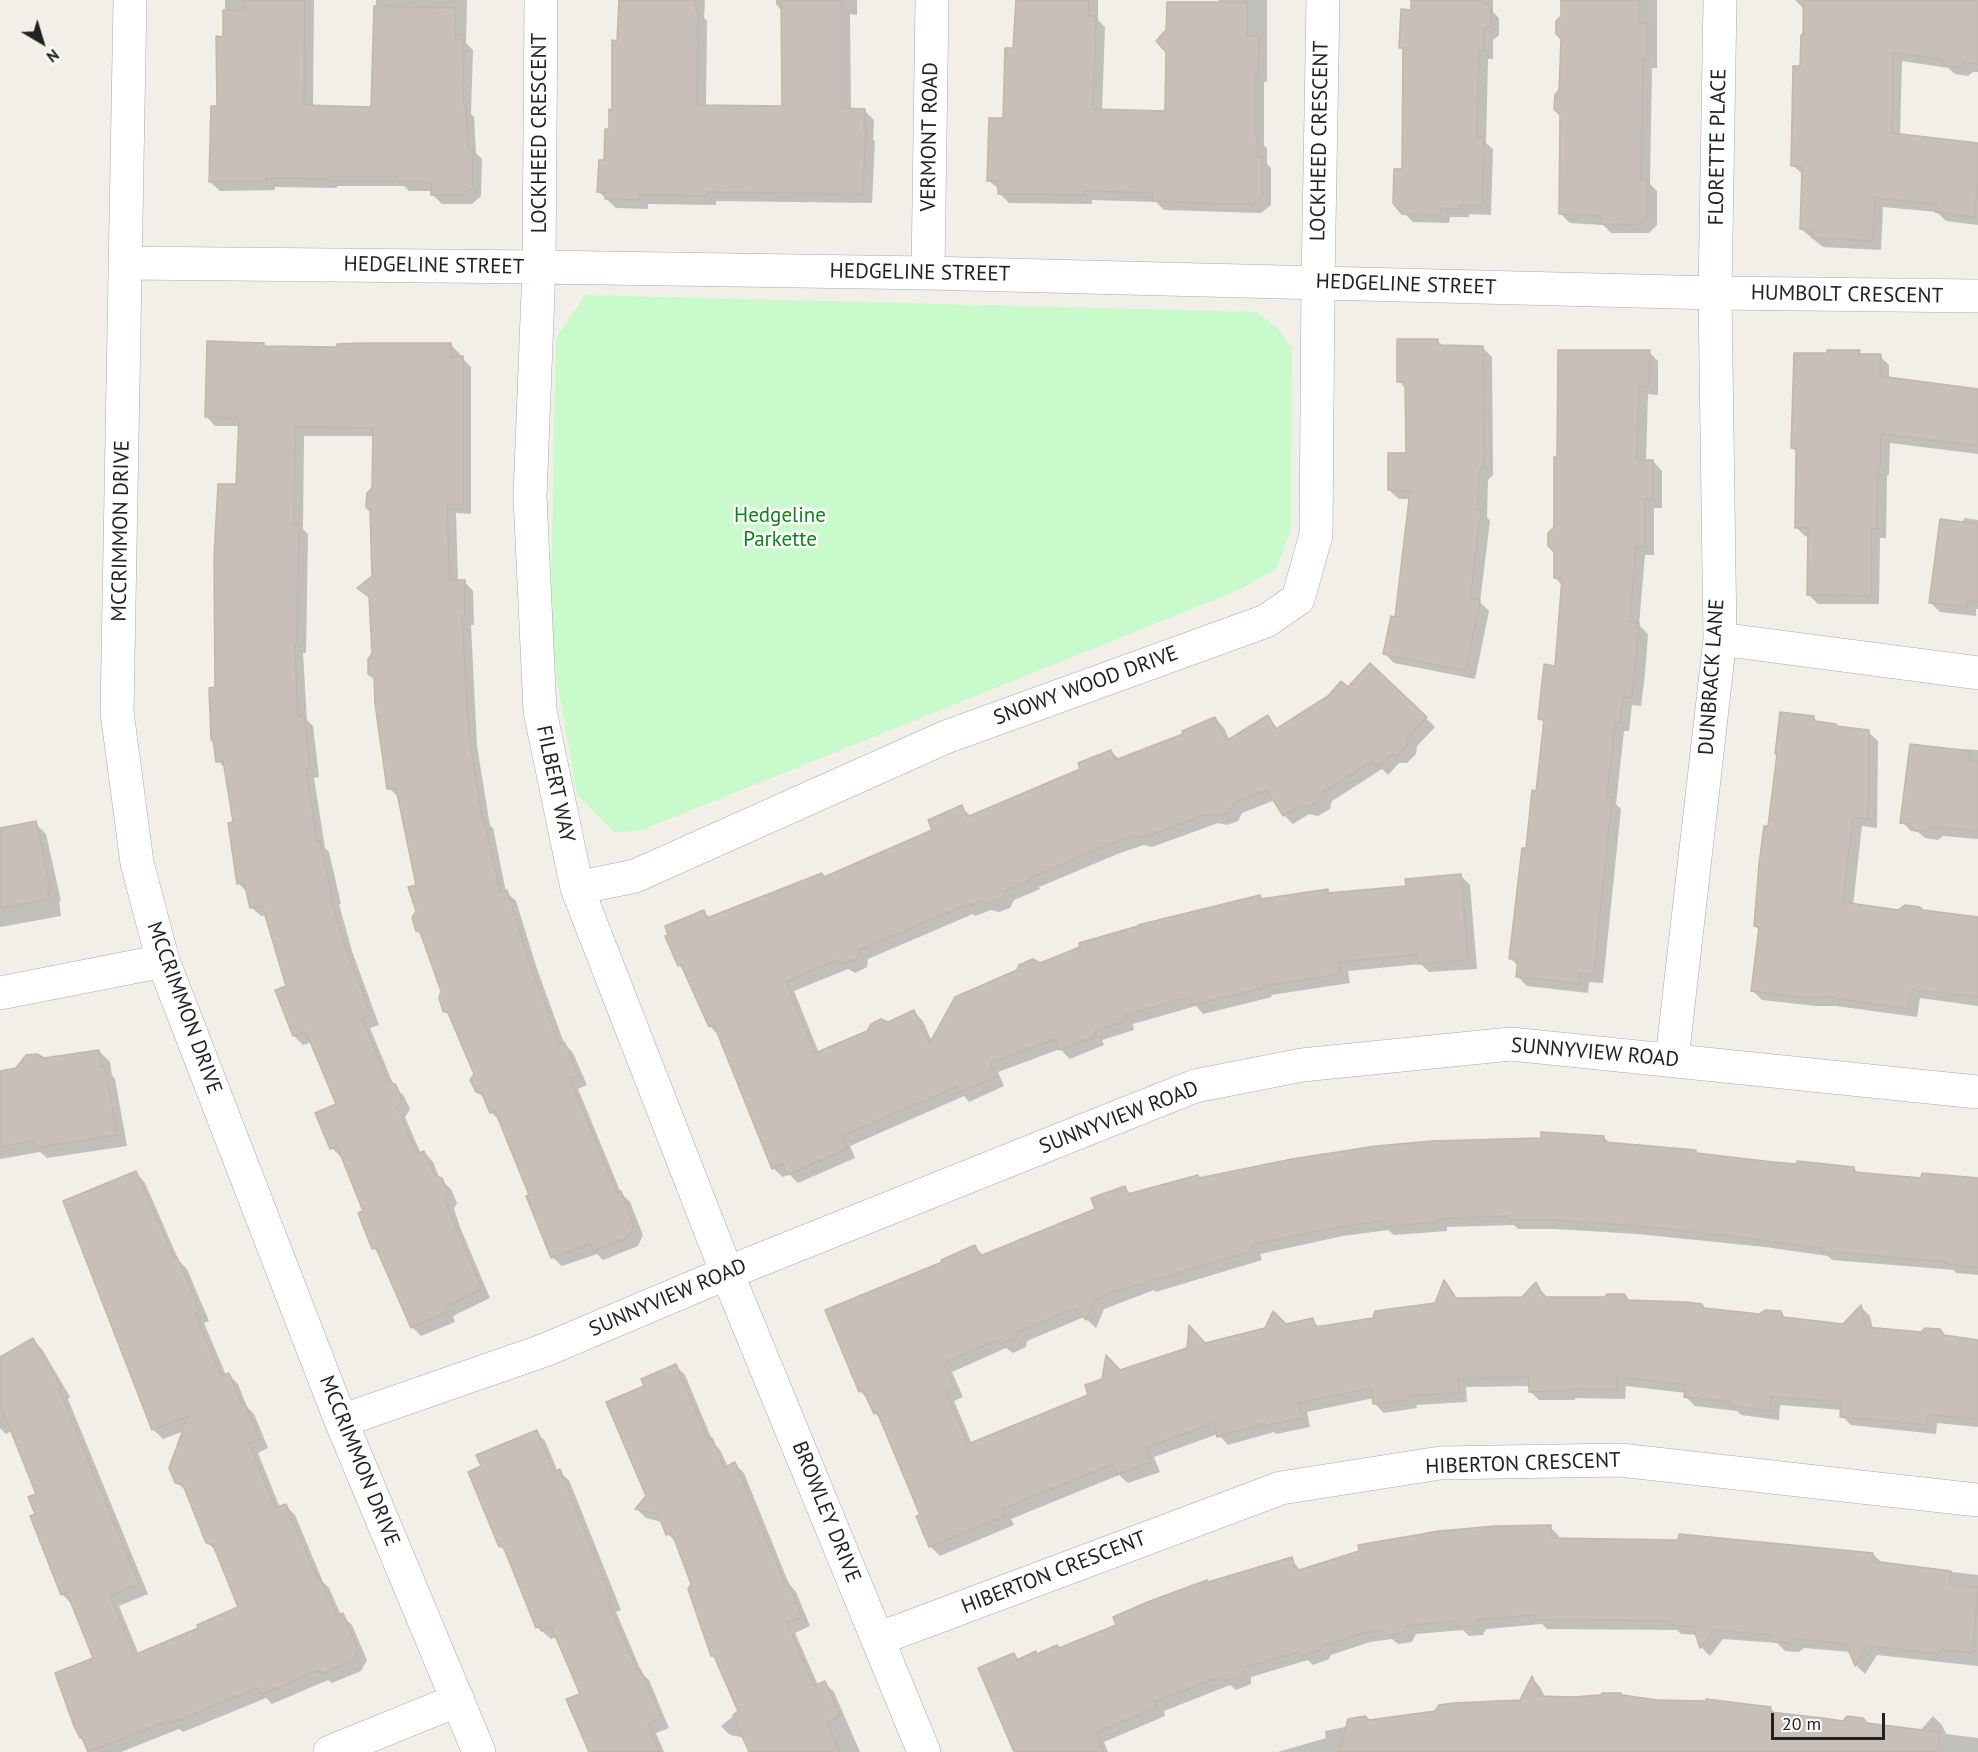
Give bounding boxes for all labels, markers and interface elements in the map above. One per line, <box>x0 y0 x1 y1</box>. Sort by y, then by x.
north arrow <box>12 12 72 72</box>
street label: LOCKHEED CRESCENT <box>527 33 553 233</box>
street label: LOCKHEED CRESCENT <box>1306 41 1334 241</box>
text: N <box>43 45 63 67</box>
street label: VERMONT ROAD <box>916 62 944 212</box>
street label: FLORETTE PLACE <box>1704 68 1732 226</box>
street label: HEDGELINE STREET <box>343 252 525 280</box>
street label: HEDGELINE STREET <box>829 259 1011 287</box>
street label: HEDGELINE STREET <box>1315 269 1497 301</box>
street label: HUMBOLT CRESCENT <box>1751 281 1943 309</box>
street label: MCCRIMMON DRIVE <box>107 440 135 622</box>
park label: Hedgeline Parkette <box>734 503 826 553</box>
street label: DUNBRACK LANE <box>1694 598 1730 756</box>
street label: SNOWY WOOD DRIVE <box>990 641 1182 731</box>
street label: FILBERT WAY <box>530 723 580 845</box>
street label: MCCRIMMON DRIVE <box>141 918 227 1098</box>
street label: SUNNYVIEW ROAD <box>1510 1033 1680 1073</box>
street label: SUNNYVIEW ROAD <box>1036 1076 1202 1160</box>
street label: SUNNYVIEW ROAD <box>586 1253 750 1343</box>
street label: MCCRIMMON DRIVE <box>313 1372 405 1550</box>
street label: BROWLEY DRIVE <box>786 1438 866 1586</box>
street label: HIBERTON CRESCENT <box>1425 1448 1621 1480</box>
street label: HIBERTON CRESCENT <box>958 1526 1150 1620</box>
scale bar <box>1774 1701 1888 1739</box>
text: 20 m <box>1782 1712 1821 1735</box>

